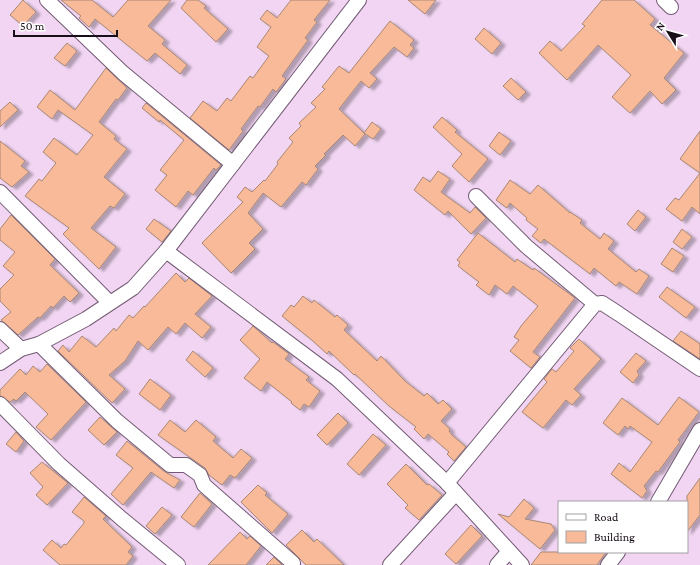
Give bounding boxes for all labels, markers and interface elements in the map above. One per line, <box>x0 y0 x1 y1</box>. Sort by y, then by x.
scale bar <box>14 12 117 38</box>
north arrow <box>648 12 688 52</box>
text: 50 m <box>20 19 45 33</box>
text: N <box>653 19 667 33</box>
legend <box>558 501 688 553</box>
text: Road <box>594 510 619 524</box>
text: Building <box>594 530 635 544</box>

